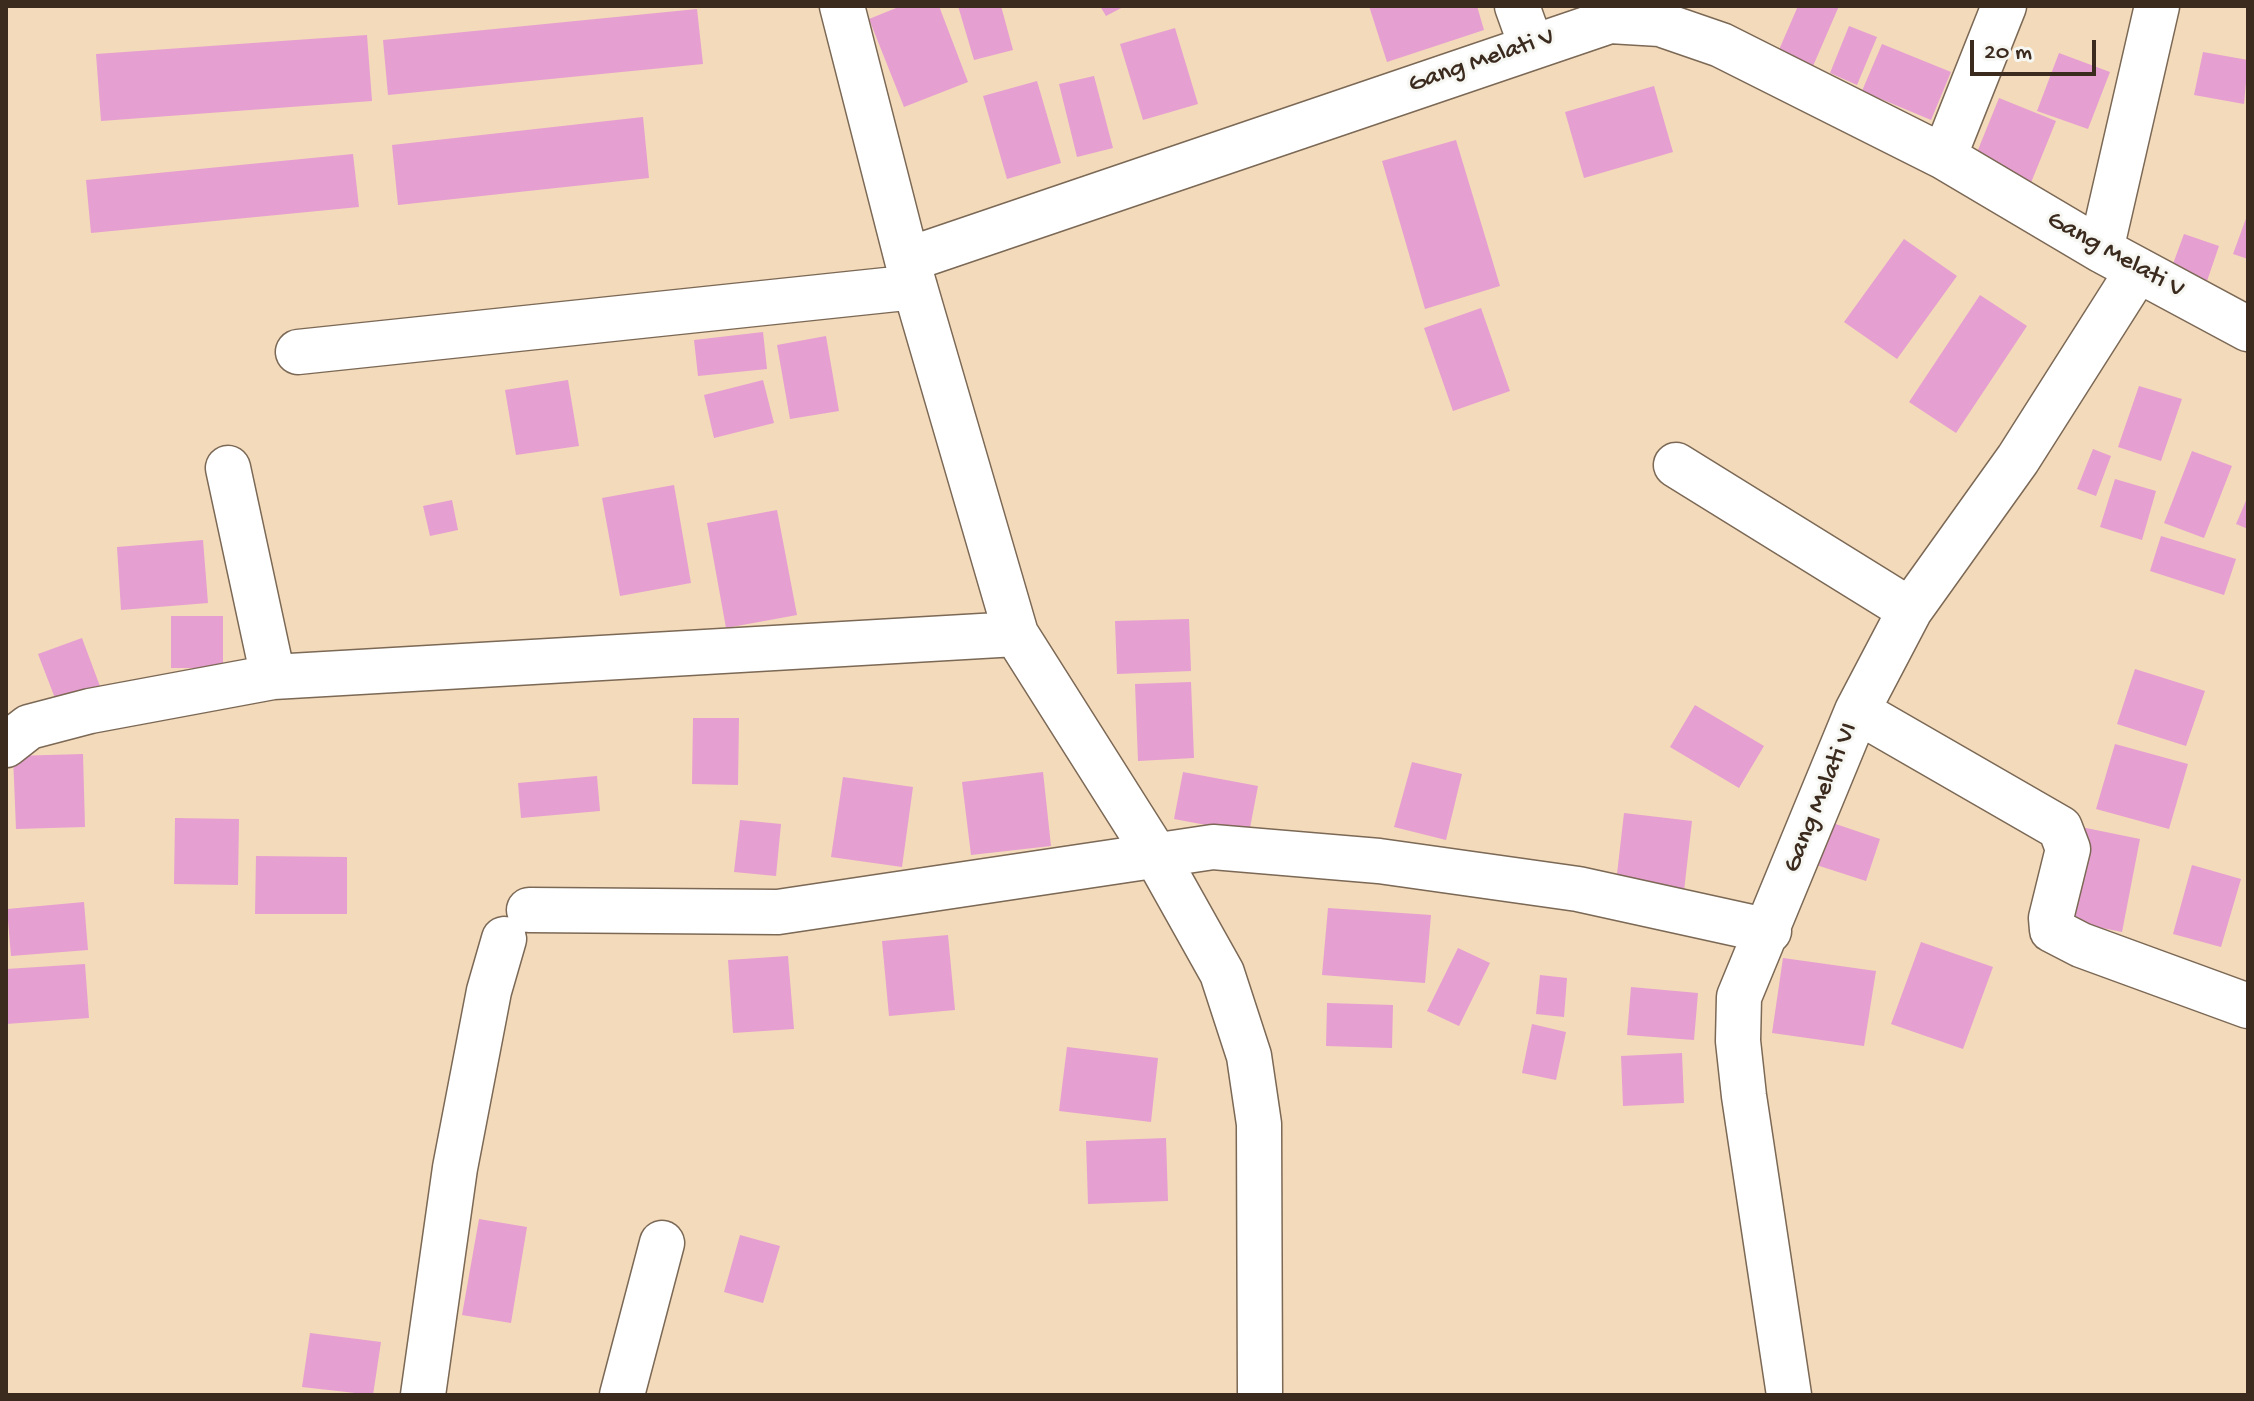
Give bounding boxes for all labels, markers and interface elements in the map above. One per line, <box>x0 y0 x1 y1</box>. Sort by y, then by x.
street label: Gang Melati V <box>1405 22 1559 102</box>
scale bar <box>1974 24 2100 74</box>
text: 20 m <box>1984 39 2032 68</box>
street label: Gang Melati V <box>2041 205 2189 307</box>
street label: Gang Melati VI <box>1778 719 1866 877</box>

